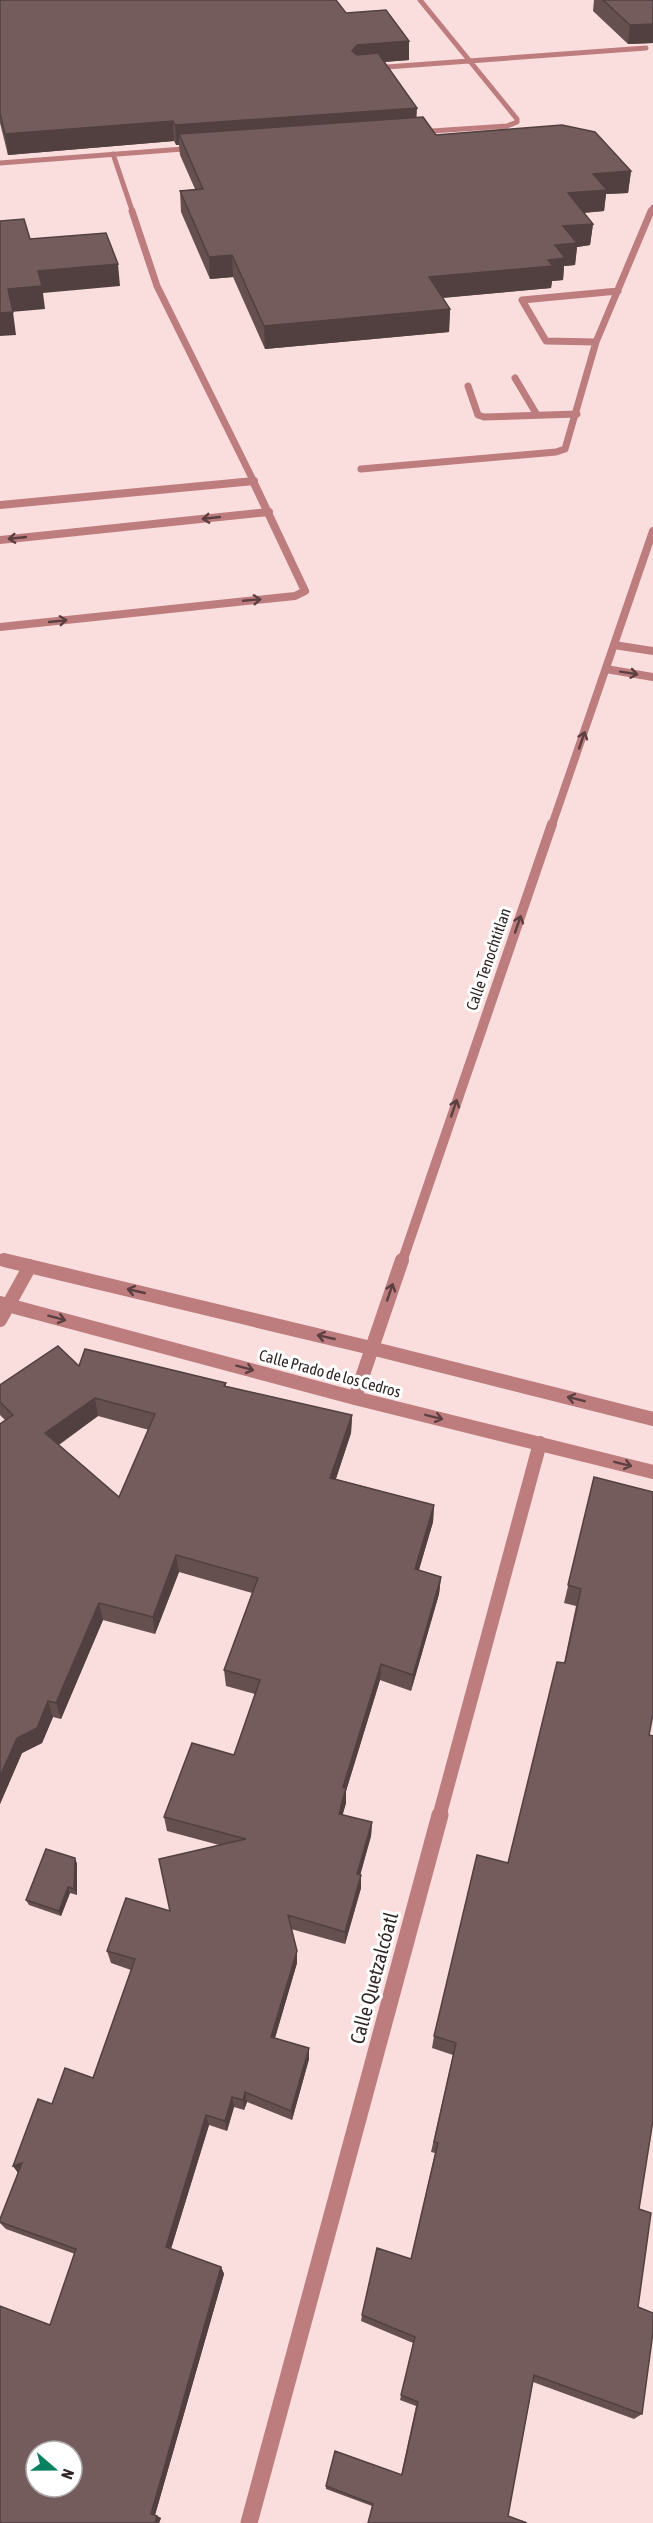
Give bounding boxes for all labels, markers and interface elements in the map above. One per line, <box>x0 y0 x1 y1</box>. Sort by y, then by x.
one-way arrow <box>201 513 221 524</box>
one-way arrow <box>7 533 27 544</box>
one-way arrow <box>242 594 262 605</box>
one-way arrow <box>48 615 68 626</box>
one-way arrow <box>619 668 639 679</box>
one-way arrow <box>577 731 588 749</box>
street label: Calle Tenochtitlan <box>462 905 514 1013</box>
one-way arrow <box>513 915 524 934</box>
one-way arrow <box>450 1099 461 1118</box>
one-way arrow <box>386 1283 397 1302</box>
one-way arrow <box>127 1285 146 1297</box>
one-way arrow <box>47 1313 66 1324</box>
one-way arrow <box>316 1330 335 1342</box>
street label: Calle Prado de los Cedros <box>257 1345 403 1401</box>
one-way arrow <box>235 1363 254 1375</box>
one-way arrow <box>567 1393 586 1405</box>
one-way arrow <box>424 1412 443 1424</box>
one-way arrow <box>613 1459 632 1471</box>
street label: Calle Quetzalcóatl <box>345 1909 402 2046</box>
north arrow <box>24 2439 84 2499</box>
text: N <box>58 2467 78 2482</box>

